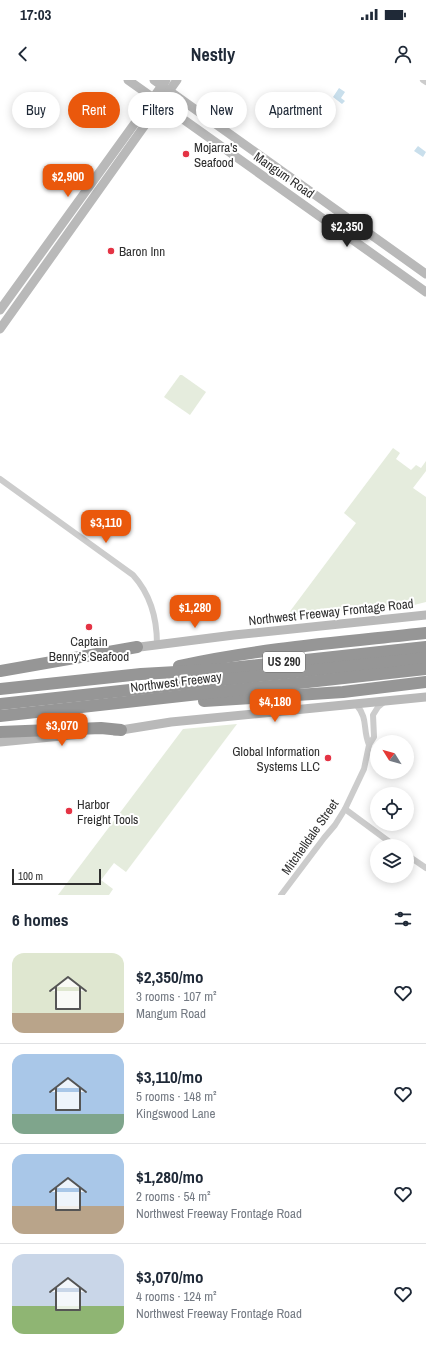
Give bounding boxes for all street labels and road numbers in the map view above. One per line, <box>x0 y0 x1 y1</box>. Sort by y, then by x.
street label: Mangum Road <box>250 148 318 202</box>
street label: Northwest Freeway Frontage Road <box>248 595 414 629</box>
road number: US 290 <box>263 652 305 672</box>
street label: Northwest Freeway <box>129 668 223 696</box>
street label: Mitchelldale Street <box>278 796 342 878</box>

